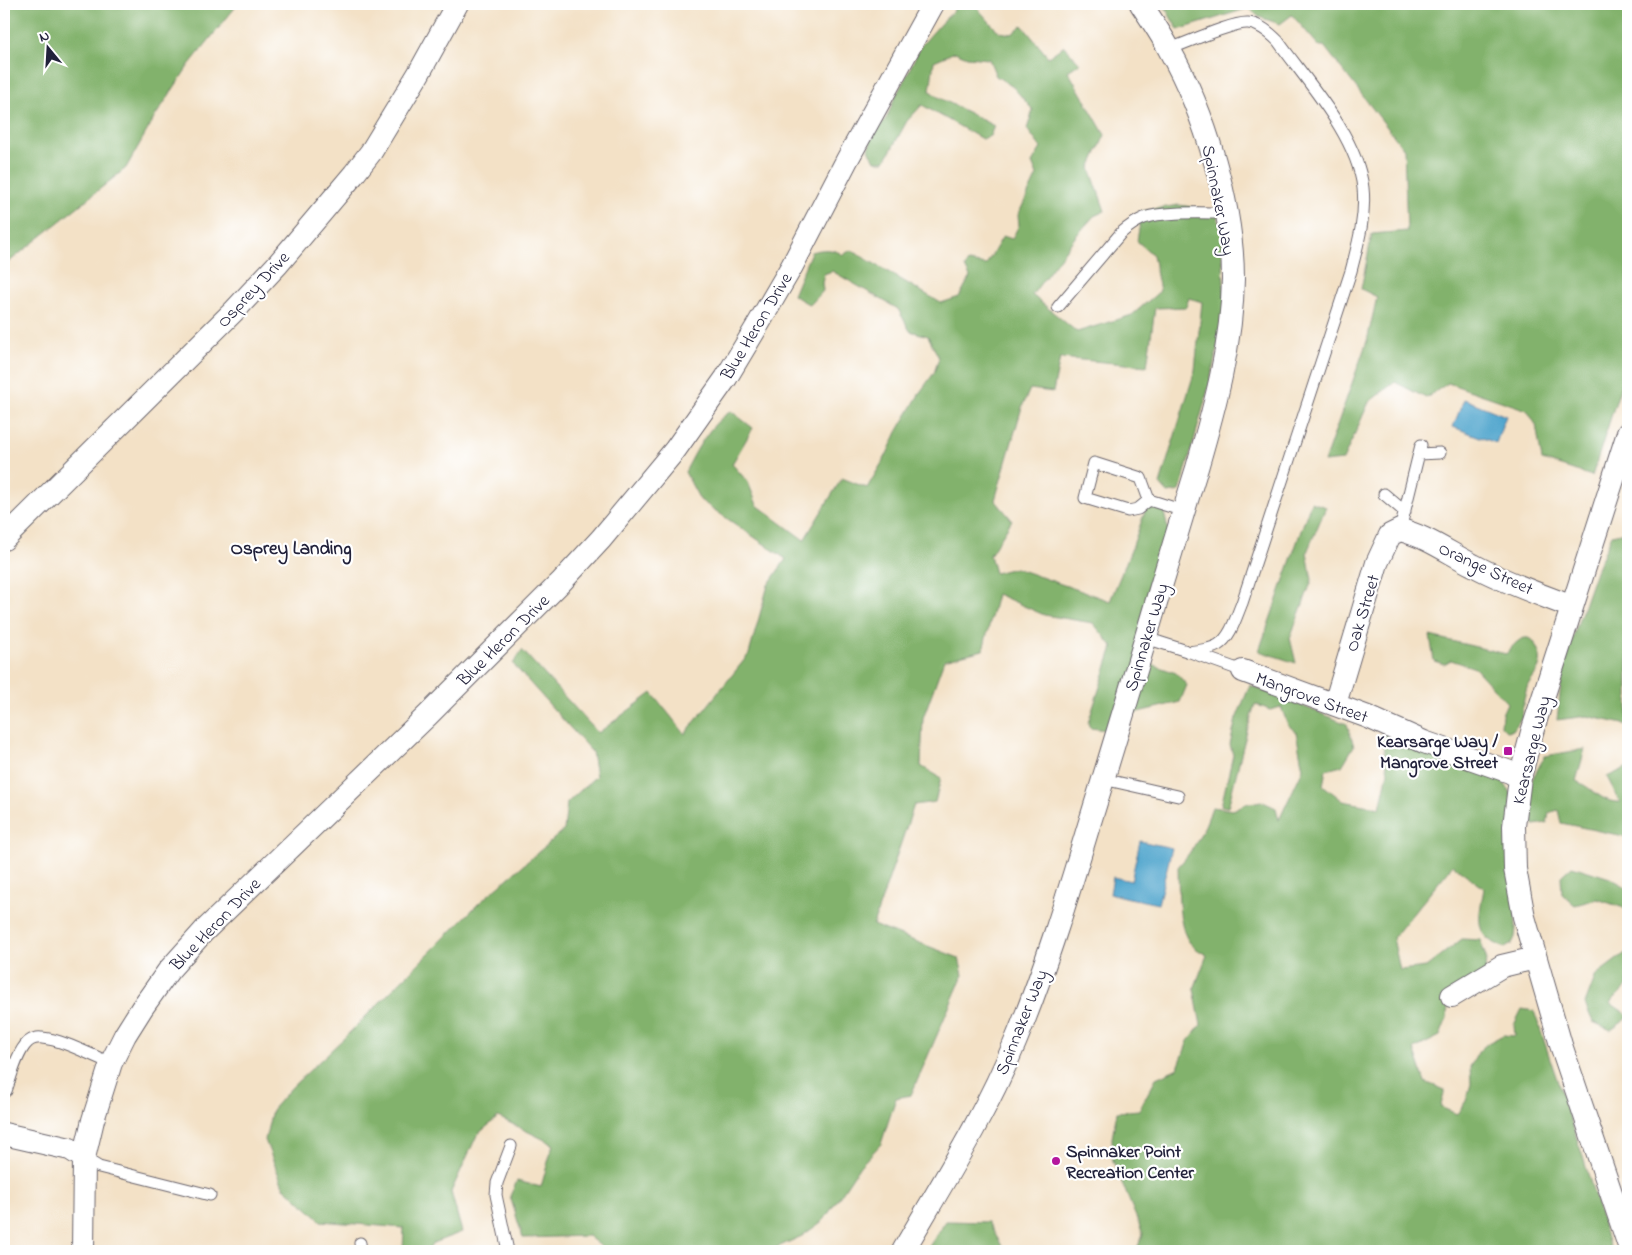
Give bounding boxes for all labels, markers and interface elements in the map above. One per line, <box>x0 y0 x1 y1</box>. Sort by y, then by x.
north arrow <box>22 22 72 72</box>
text: N <box>37 26 52 49</box>
street label: Spinnaker Way <box>1194 143 1240 258</box>
street label: Osprey Drive <box>212 246 298 335</box>
street label: Blue Heron Drive <box>715 268 801 387</box>
district label: Osprey Landing <box>231 536 352 565</box>
street label: Orange Street <box>1433 536 1537 604</box>
street label: Oak Street <box>1340 572 1388 655</box>
street label: Spinnaker Way <box>1119 580 1177 695</box>
street label: Blue Heron Drive <box>452 589 557 694</box>
street label: Mangrove Street <box>1251 666 1371 732</box>
street label: Kearsarge Way <box>1507 694 1560 808</box>
place label: Kearsarge Way / Mangrove Street <box>1377 730 1499 778</box>
marker: Kearsarge Way / Mangrove Street <box>1502 745 1514 757</box>
street label: Blue Heron Drive <box>164 872 269 979</box>
street label: Spinnaker Way <box>990 966 1056 1079</box>
place label: Spinnaker Point Recreation Center <box>1066 1140 1194 1187</box>
marker: Spinnaker Point Recreation Center <box>1050 1155 1062 1167</box>

